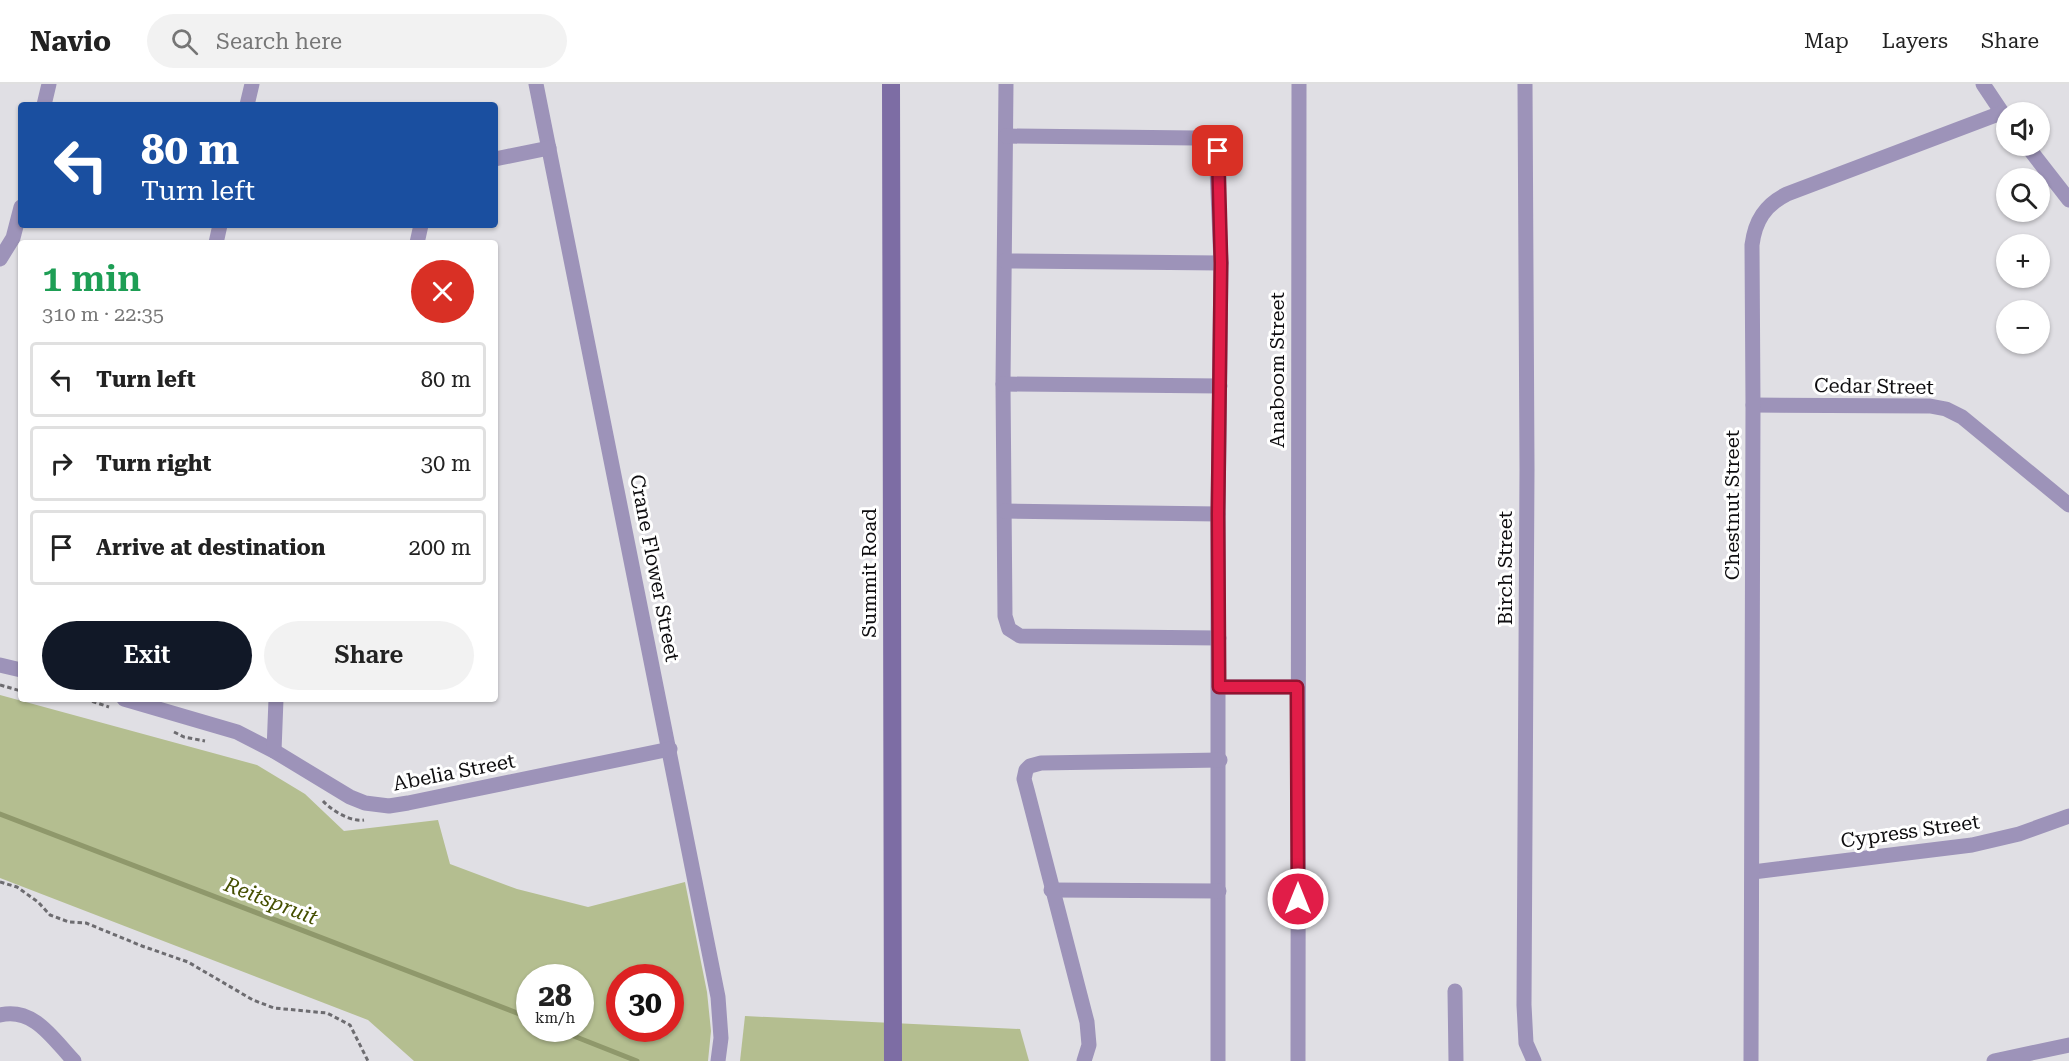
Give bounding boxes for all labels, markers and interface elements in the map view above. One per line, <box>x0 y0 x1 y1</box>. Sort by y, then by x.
search box <box>147 14 567 68</box>
text: Navio <box>30 25 111 58</box>
icon: search <box>168 25 201 58</box>
text: Search here <box>216 29 342 54</box>
text: Map <box>1804 29 1849 53</box>
text: Layers <box>1882 29 1948 53</box>
text: Share <box>1981 29 2039 53</box>
map controls <box>1996 102 2050 354</box>
button: sound <box>1996 102 2050 156</box>
text: 80 m <box>141 125 239 174</box>
pin <box>1192 125 1243 176</box>
icon: left <box>42 126 120 204</box>
icon: arrive <box>1201 134 1234 167</box>
button: search <box>1996 168 2050 222</box>
text: Turn left <box>141 175 255 207</box>
button: + <box>1996 234 2050 288</box>
text: 1 min <box>42 258 141 300</box>
button: close <box>411 260 474 323</box>
street label: Anaboom Street <box>1265 292 1289 448</box>
button: − <box>1996 300 2050 354</box>
text: 310 m · 22:35 <box>42 302 164 326</box>
icon: left <box>45 363 78 396</box>
text: Turn left <box>96 367 196 392</box>
text: 80 m <box>421 367 471 392</box>
street label: Cedar Street <box>1814 373 1935 399</box>
street label: Chestnut Street <box>1720 429 1744 580</box>
icon: right <box>45 447 78 480</box>
text: Turn right <box>96 451 211 476</box>
text: 30 m <box>421 451 471 476</box>
street label: Crane Flower Street <box>625 472 685 664</box>
street label: Summit Road <box>857 508 881 638</box>
street label: Birch Street <box>1493 510 1517 625</box>
icon: arrive <box>45 531 78 564</box>
text: Arrive at destination <box>96 535 325 560</box>
text: 200 m <box>408 535 471 560</box>
button: Exit <box>42 621 252 690</box>
button: Share <box>264 621 474 690</box>
street label: Abelia Street <box>391 748 518 796</box>
street label: Cypress Street <box>1839 809 1981 853</box>
position arrow <box>1266 867 1330 931</box>
water label: Reitspruit <box>220 872 321 930</box>
speed limit sign: 30 <box>606 964 684 1042</box>
text: 28 <box>538 978 572 1013</box>
text: km/h <box>535 1009 575 1027</box>

